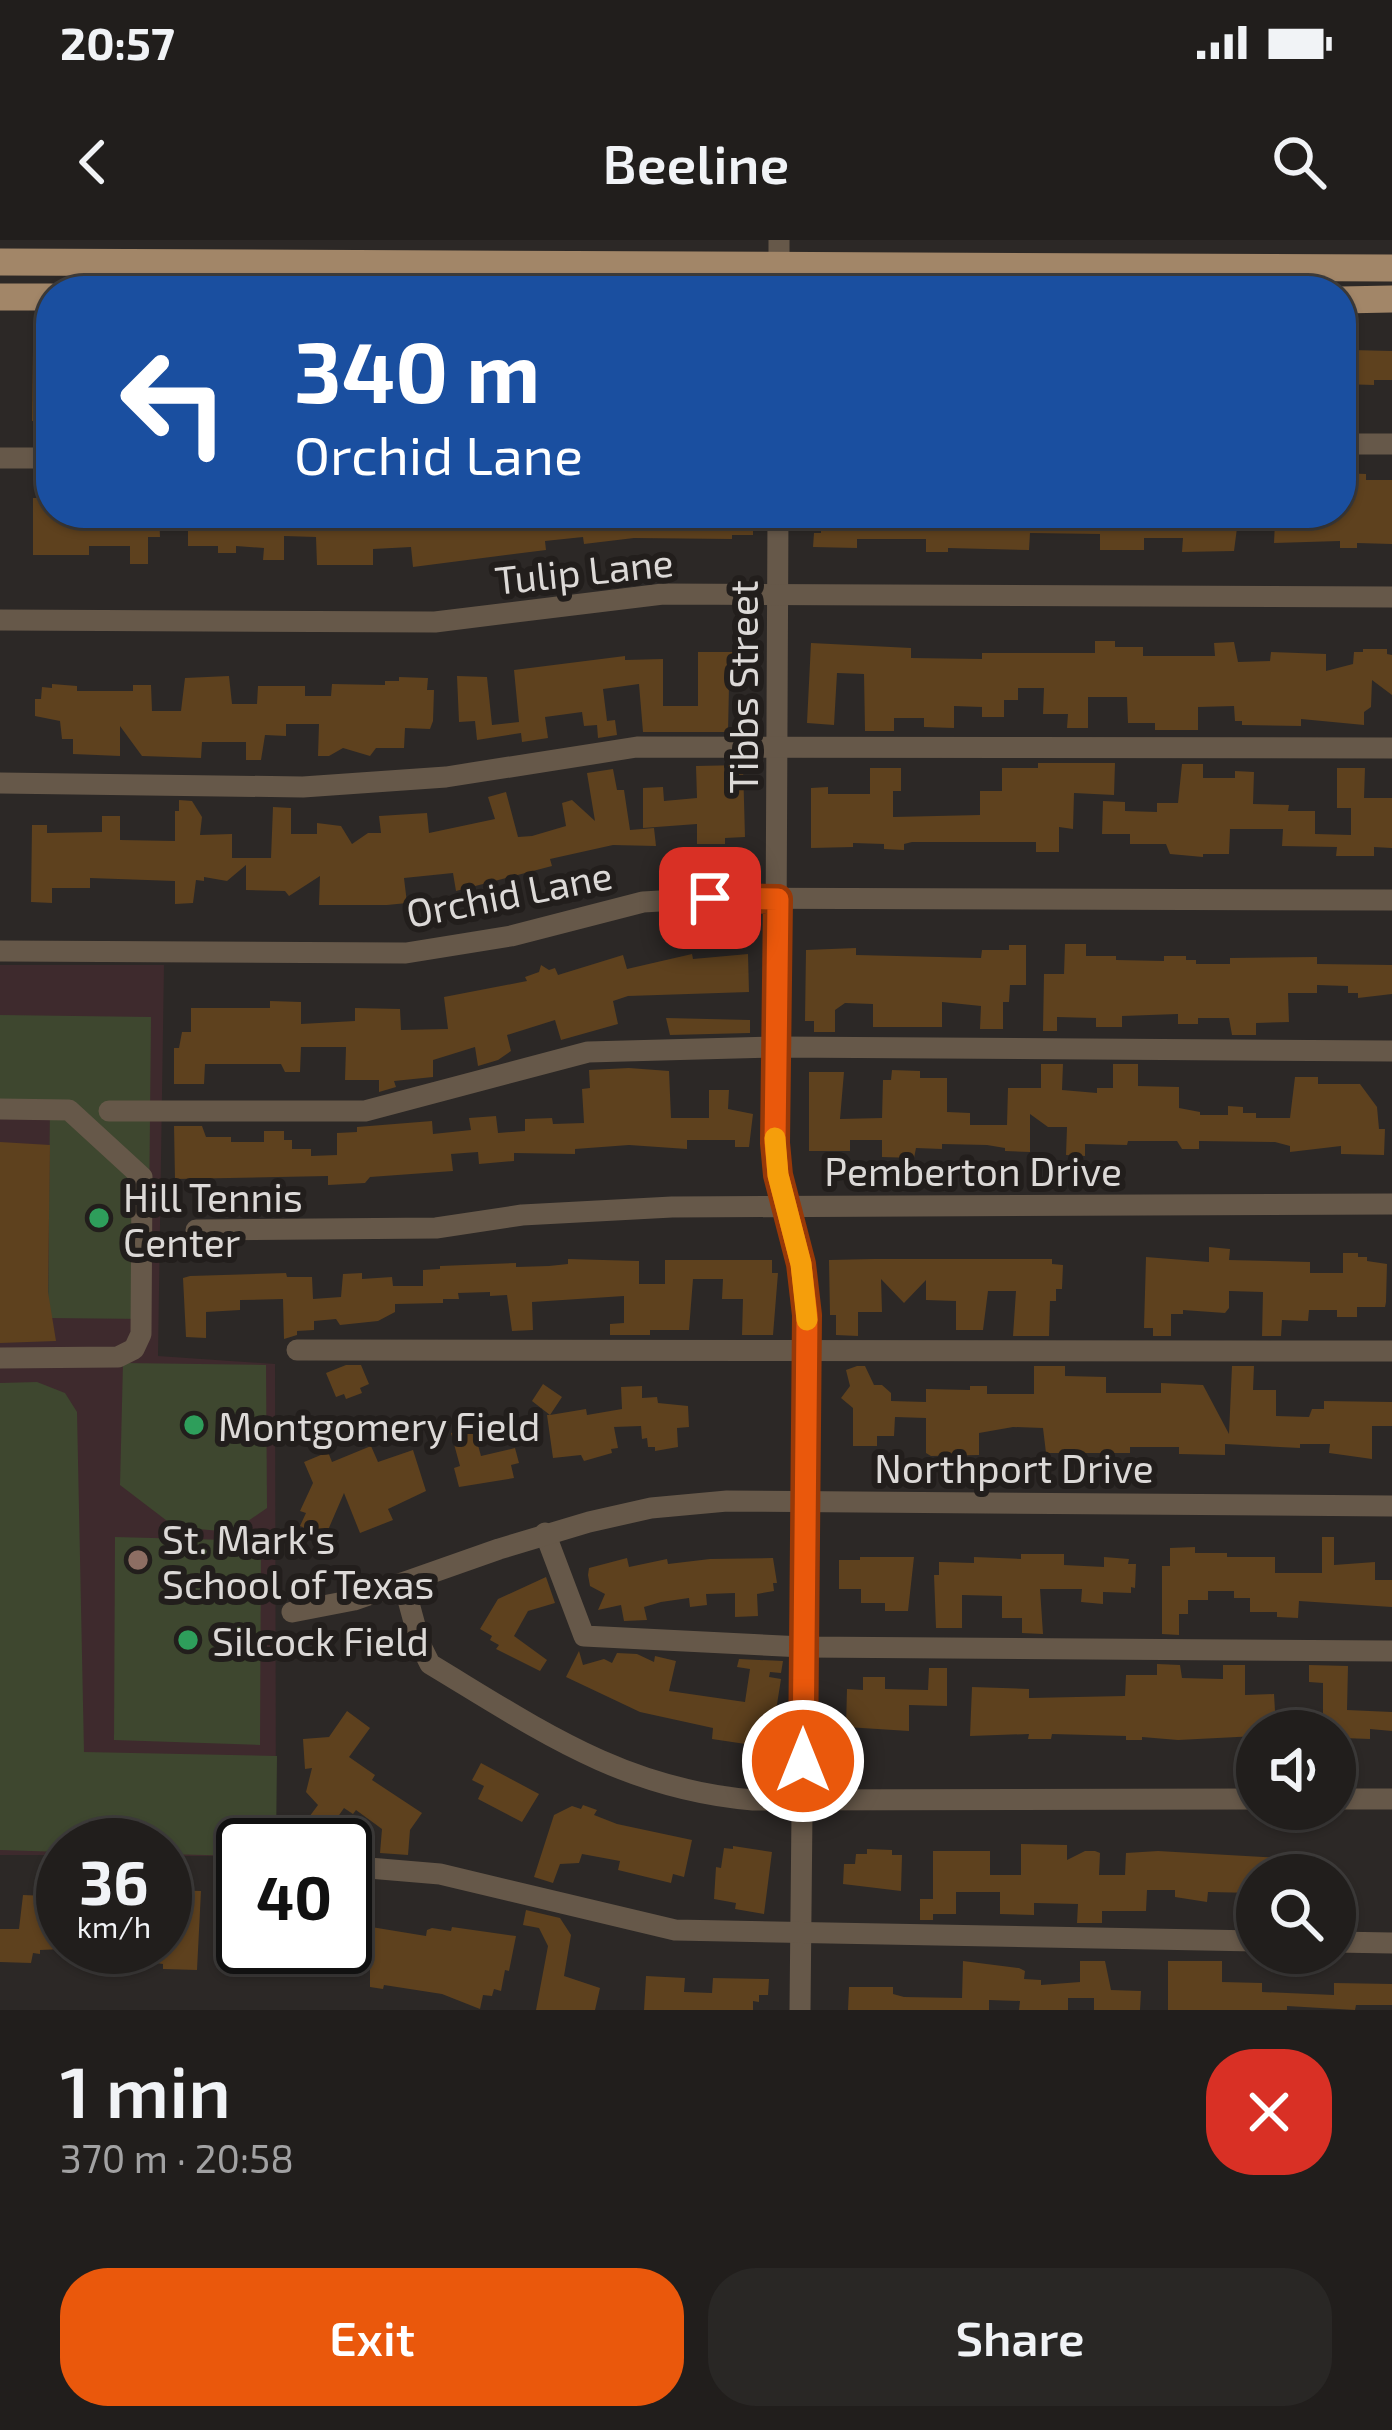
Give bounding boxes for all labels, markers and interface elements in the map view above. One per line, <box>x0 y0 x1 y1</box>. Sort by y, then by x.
text: 20:57 <box>60 15 175 69</box>
icon: back <box>60 129 126 195</box>
icon: search <box>1266 129 1332 195</box>
text: Beeline <box>603 130 789 195</box>
text: 340 m <box>294 319 540 420</box>
icon: left <box>96 324 252 480</box>
text: Orchid Lane <box>294 421 583 486</box>
street label: Tulip Lane <box>493 537 675 603</box>
street label: Tibbs Street <box>719 580 766 794</box>
pin <box>659 847 761 949</box>
street label: Orchid Lane <box>402 850 616 936</box>
icon: arrive <box>677 865 743 931</box>
street label: Pemberton Drive <box>824 1147 1122 1194</box>
place label: Hill Tennis Center <box>123 1173 303 1265</box>
marker: Hill Tennis Center <box>86 1205 112 1231</box>
place label: Montgomery Field <box>218 1402 540 1449</box>
marker: Montgomery Field <box>181 1412 207 1438</box>
street label: Northport Drive <box>874 1444 1154 1491</box>
place label: St. Mark's School of Texas <box>162 1515 434 1607</box>
marker: St. Mark's School of Texas <box>125 1547 151 1573</box>
place label: Silcock Field <box>212 1617 429 1664</box>
marker: Silcock Field <box>175 1627 201 1653</box>
position arrow <box>740 1698 866 1824</box>
map controls <box>1236 1710 1356 1974</box>
button: sound <box>1236 1710 1356 1830</box>
speed limit sign: 40 <box>216 1818 372 1974</box>
text: 36 <box>79 1845 149 1917</box>
button: search <box>1236 1854 1356 1974</box>
text: km/h <box>77 1908 151 1944</box>
text: 1 min <box>60 2046 231 2132</box>
button: close <box>1206 2049 1332 2175</box>
text: 370 m · 20:58 <box>60 2134 294 2181</box>
button: Exit <box>60 2268 684 2406</box>
button: Share <box>708 2268 1332 2406</box>

